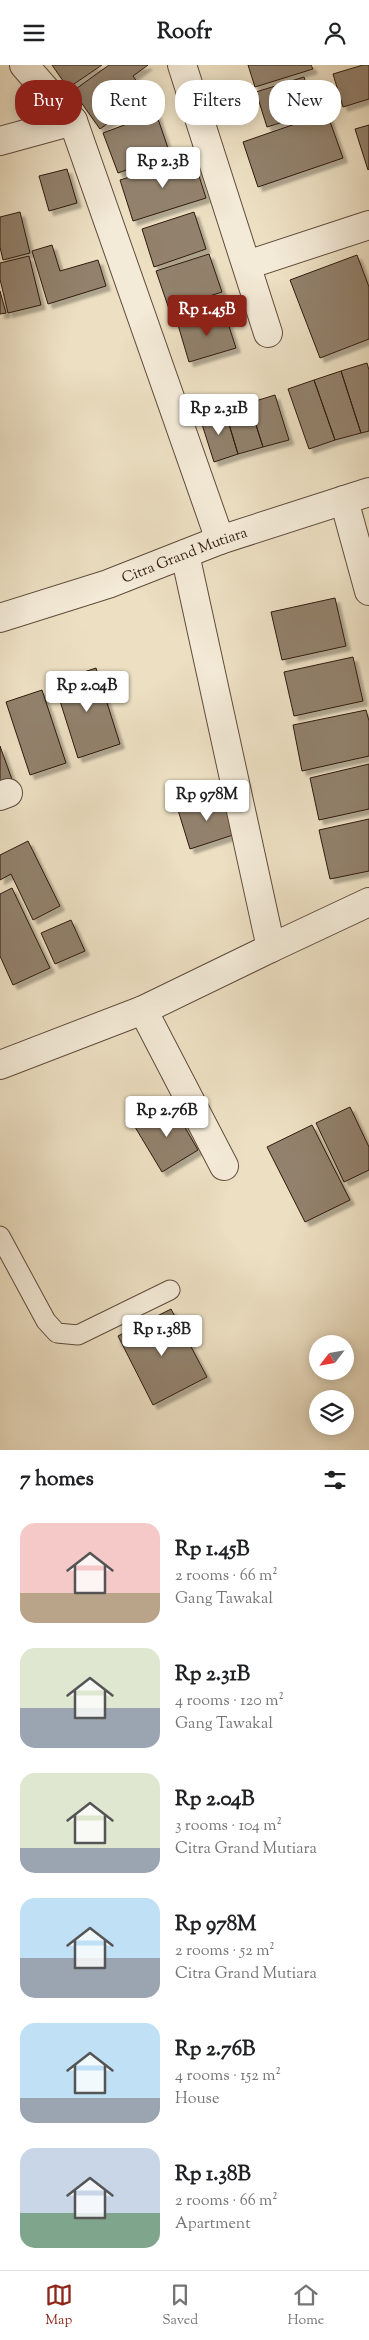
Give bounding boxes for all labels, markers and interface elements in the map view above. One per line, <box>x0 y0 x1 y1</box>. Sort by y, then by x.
text: Roofr <box>157 17 212 49</box>
icon: menu <box>20 19 48 47</box>
icon: person <box>321 19 349 47</box>
chip: Buy <box>15 80 82 125</box>
chip: Rent <box>92 80 165 125</box>
chip: Filters <box>175 80 259 125</box>
chip: New <box>269 80 341 125</box>
pin: Rp 2.3B <box>117 147 209 189</box>
text: Rp 2.3B <box>137 151 189 174</box>
pin: Rp 1.45B <box>155 295 259 337</box>
text: Rp 1.45B <box>179 299 235 322</box>
pin: Rp 2.31B <box>167 393 271 436</box>
text: Rp 2.31B <box>190 398 248 421</box>
street label: Citra Grand Mutiara <box>119 523 250 590</box>
pin: Rp 2.04B <box>35 671 139 713</box>
text: Rp 2.04B <box>57 675 117 698</box>
pin: Rp 978M <box>161 779 253 822</box>
text: Rp 978M <box>176 784 238 807</box>
pin: Rp 2.76B <box>115 1095 219 1138</box>
text: Rp 2.76B <box>136 1100 198 1123</box>
pin: Rp 1.38B <box>110 1315 214 1357</box>
text: Rp 1.38B <box>133 1319 191 1342</box>
north arrow <box>309 1335 354 1380</box>
map controls <box>309 1335 354 1435</box>
button: layers <box>309 1390 354 1435</box>
text: 7 homes <box>20 1465 94 1495</box>
icon: filters <box>321 1466 349 1494</box>
text: Rp 1.45B <box>175 1535 249 1565</box>
icon: home <box>60 1543 120 1603</box>
text: 2 rooms · 66 m² <box>175 1565 278 1588</box>
text: Gang Tawakal <box>175 1588 273 1611</box>
text: Rp 2.31B <box>175 1660 250 1690</box>
icon: home <box>60 1668 120 1728</box>
text: 4 rooms · 120 m² <box>175 1690 284 1713</box>
text: Gang Tawakal <box>175 1713 273 1736</box>
text: Rp 2.04B <box>175 1785 254 1815</box>
icon: home <box>60 1793 120 1853</box>
text: 3 rooms · 104 m² <box>175 1815 282 1838</box>
text: Citra Grand Mutiara <box>175 1838 317 1861</box>
text: Rp 978M <box>175 1910 256 1940</box>
icon: home <box>60 1918 120 1978</box>
text: 2 rooms · 52 m² <box>175 1940 275 1963</box>
text: Citra Grand Mutiara <box>175 1963 317 1986</box>
text: Rp 2.76B <box>175 2035 255 2065</box>
icon: home <box>60 2043 120 2103</box>
text: 4 rooms · 152 m² <box>175 2065 281 2088</box>
text: House <box>175 2088 219 2111</box>
text: Rp 1.38B <box>175 2160 251 2190</box>
icon: home <box>60 2168 120 2228</box>
text: 2 rooms · 66 m² <box>175 2190 278 2213</box>
text: Apartment <box>175 2213 251 2236</box>
tab: Map <box>45 2281 73 2331</box>
tab: Saved <box>162 2281 198 2331</box>
tab: Home <box>288 2281 324 2331</box>

